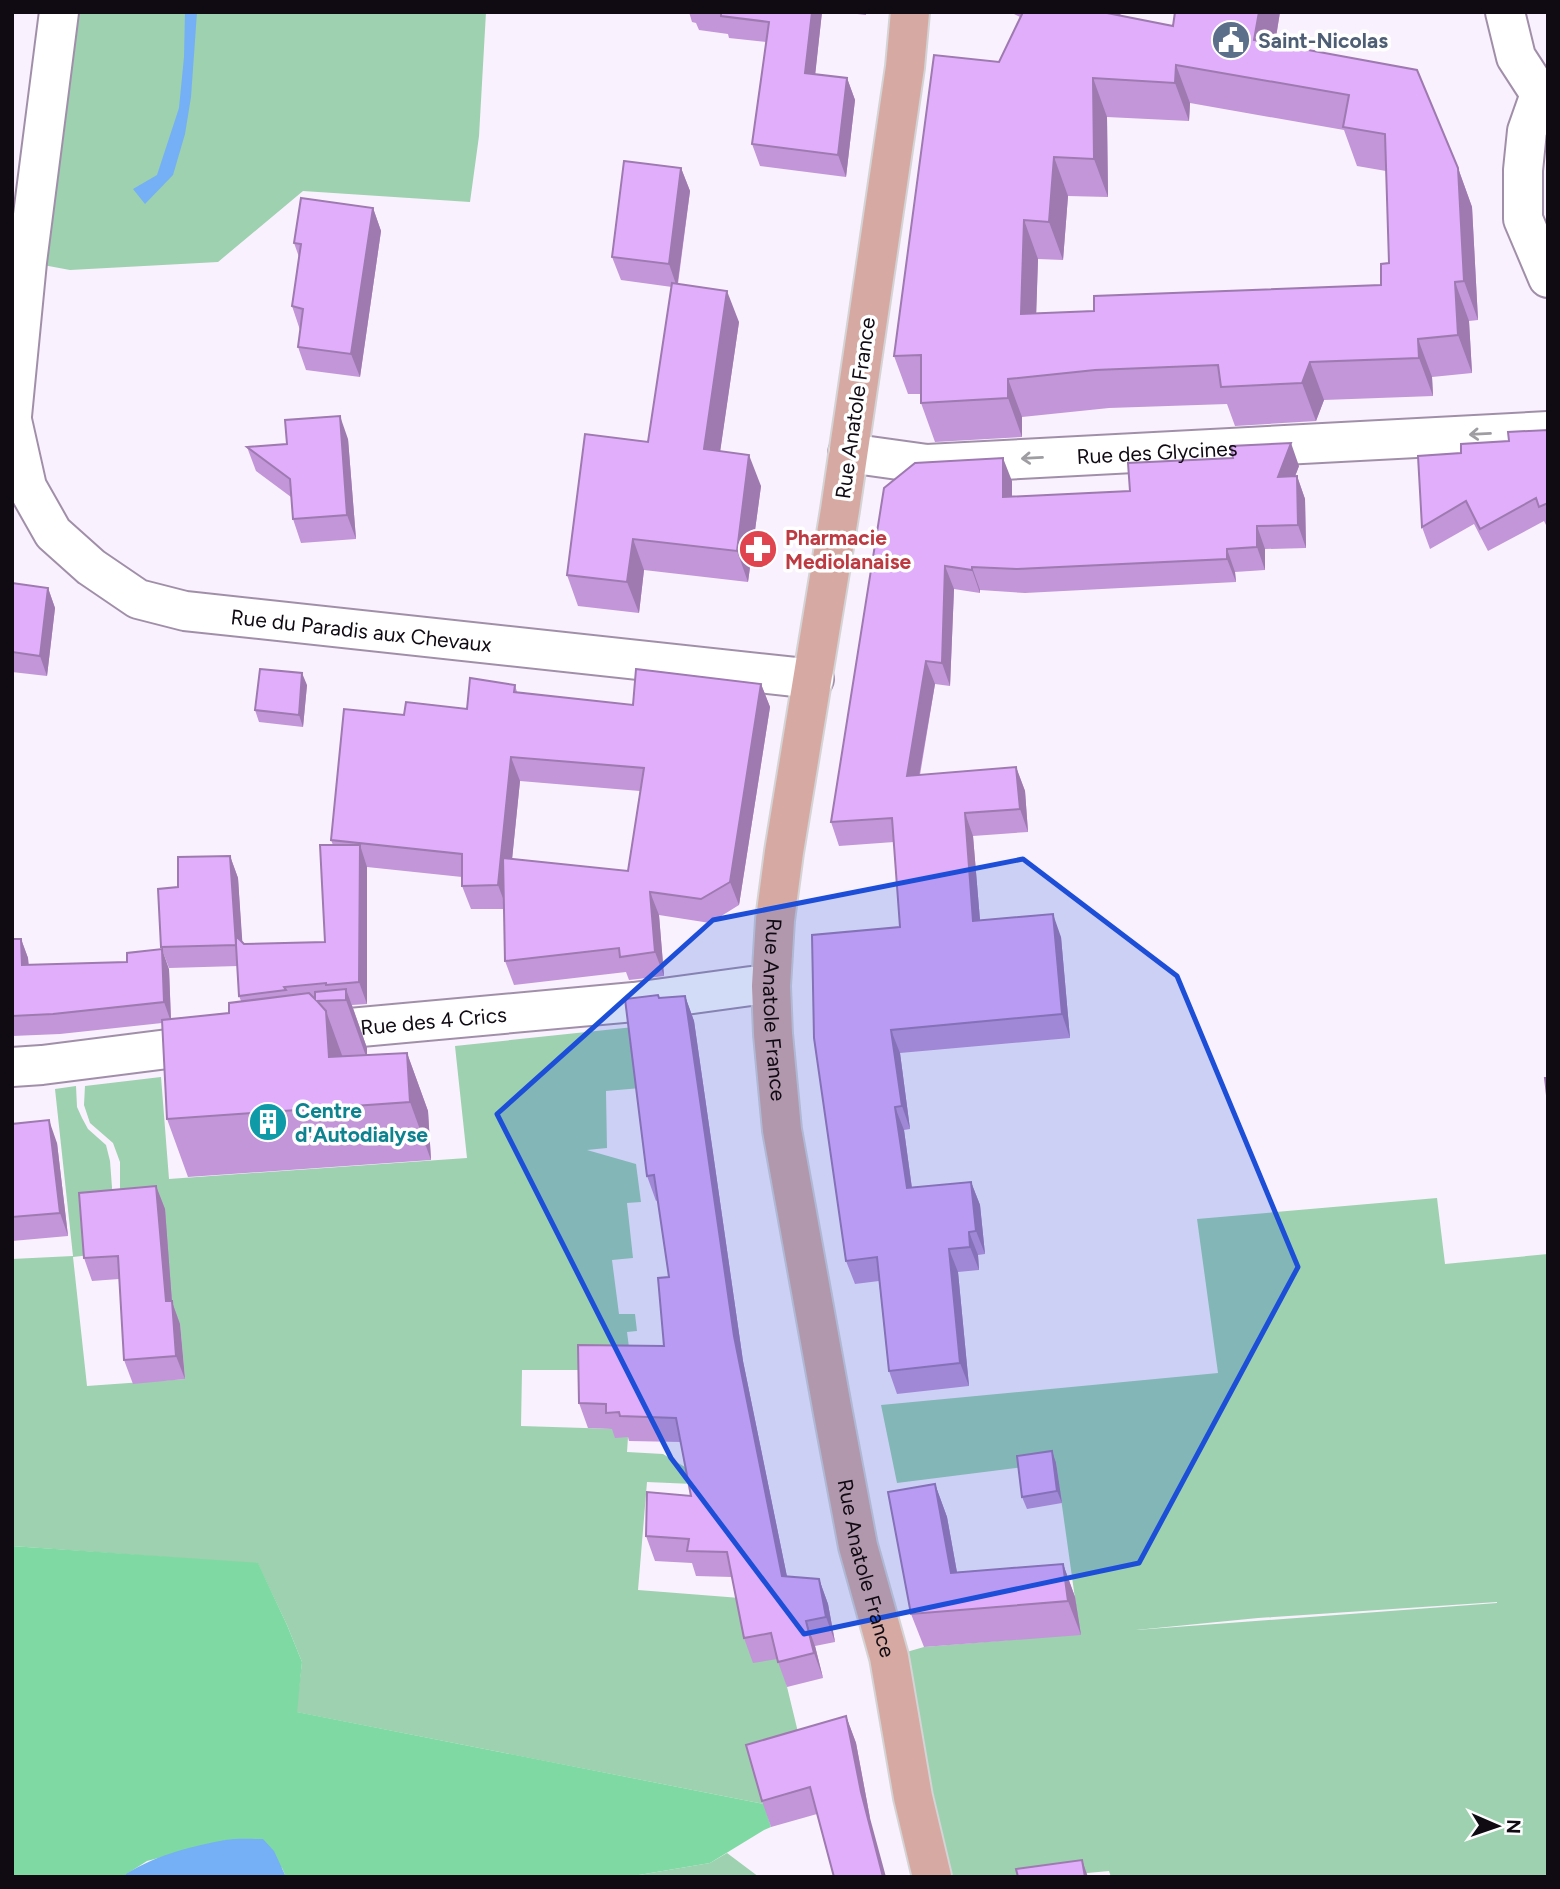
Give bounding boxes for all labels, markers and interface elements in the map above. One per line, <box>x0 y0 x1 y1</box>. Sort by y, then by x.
public building icon: Saint-Nicolas <box>1210 19 1252 61</box>
place label: Saint-Nicolas <box>1258 28 1388 53</box>
street label: Rue Anatole France <box>830 316 880 500</box>
one-way arrow <box>1468 428 1491 441</box>
street label: Rue des Glycines <box>1076 435 1238 469</box>
one-way arrow <box>1021 452 1044 465</box>
place label: Pharmacie Mediolanaise <box>785 525 912 574</box>
pharmacy icon: Pharmacie Mediolanaise <box>737 528 779 570</box>
street label: Rue du Paradis aux Chevaux <box>229 604 493 657</box>
street label: Rue Anatole France <box>758 918 792 1102</box>
street label: Rue des 4 Crics <box>359 1001 508 1039</box>
place label: Centre d'Autodialyse <box>295 1098 428 1147</box>
building icon: Centre d'Autodialyse <box>247 1101 289 1143</box>
street label: Rue Anatole France <box>833 1477 901 1660</box>
north arrow <box>1462 1791 1532 1861</box>
text: N <box>1502 1819 1525 1834</box>

